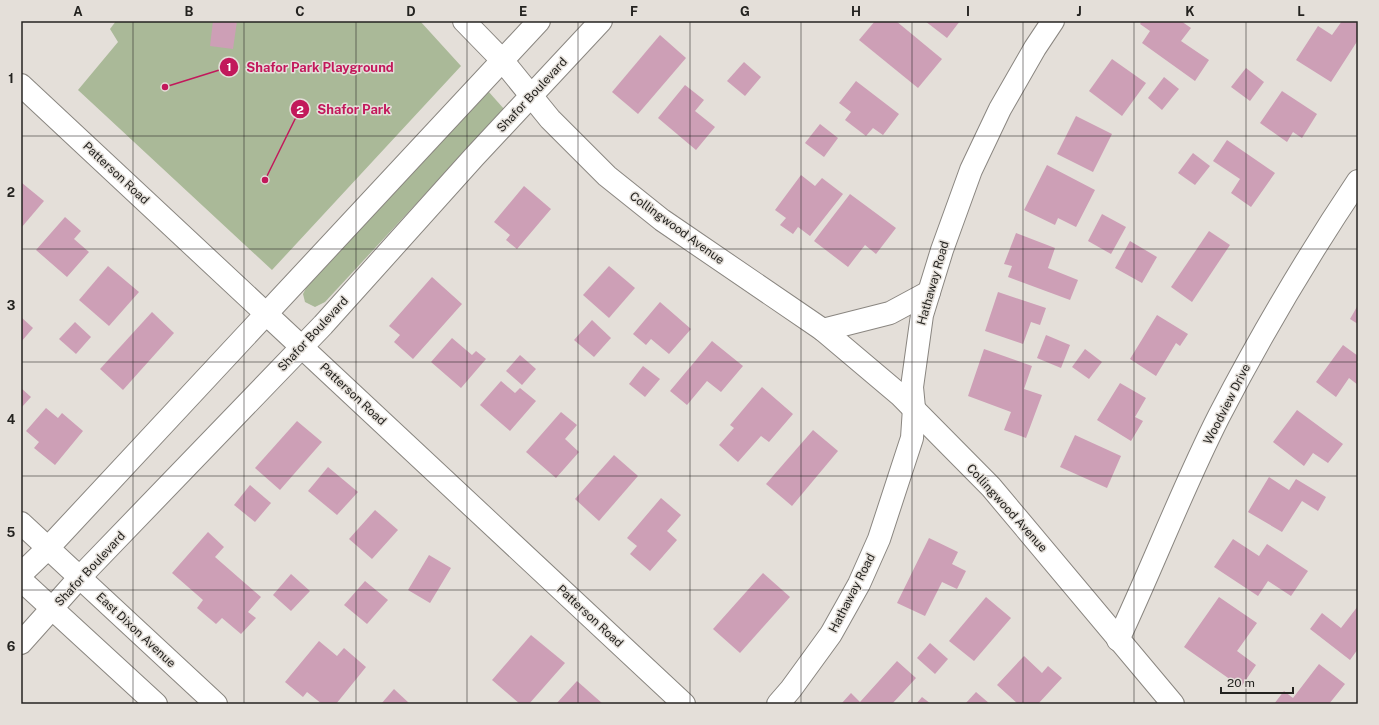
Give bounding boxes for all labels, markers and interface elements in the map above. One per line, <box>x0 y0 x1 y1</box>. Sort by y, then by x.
text: A <box>73 4 83 19</box>
text: B <box>185 4 194 19</box>
text: C <box>295 4 305 19</box>
text: D <box>406 4 416 19</box>
text: E <box>519 4 527 19</box>
text: F <box>630 4 638 19</box>
text: G <box>740 4 750 19</box>
text: H <box>851 4 861 19</box>
text: I <box>966 4 970 19</box>
text: J <box>1076 4 1082 19</box>
text: K <box>1185 4 1195 19</box>
text: L <box>1297 4 1305 19</box>
callout: Shafor Park Playground <box>219 54 402 79</box>
street label: Shafor Boulevard <box>494 55 570 135</box>
text: 1 <box>226 60 232 74</box>
text: Shafor Park Playground <box>246 60 394 75</box>
text: 1 <box>8 71 14 86</box>
callout: Shafor Park <box>290 97 399 122</box>
text: Shafor Park <box>317 102 391 117</box>
text: 2 <box>296 103 304 117</box>
street label: Patterson Road <box>80 139 152 207</box>
text: 2 <box>7 185 15 200</box>
street label: Collingwood Avenue <box>627 189 727 267</box>
street label: Hathaway Road <box>914 239 952 327</box>
street label: Shafor Boulevard <box>275 294 351 374</box>
text: 3 <box>7 298 16 313</box>
street label: Patterson Road <box>317 360 389 428</box>
street label: Woodview Drive <box>1201 361 1253 447</box>
text: 4 <box>7 412 16 427</box>
street label: Collingwood Avenue <box>964 461 1050 555</box>
text: 5 <box>7 525 16 540</box>
street label: Shafor Boulevard <box>52 529 128 609</box>
street label: Hathaway Road <box>826 551 878 635</box>
street label: Patterson Road <box>554 582 626 650</box>
street label: East Dixon Avenue <box>94 590 179 670</box>
text: 6 <box>7 639 16 654</box>
scale bar <box>1221 669 1293 695</box>
text: 20 m <box>1227 676 1255 690</box>

